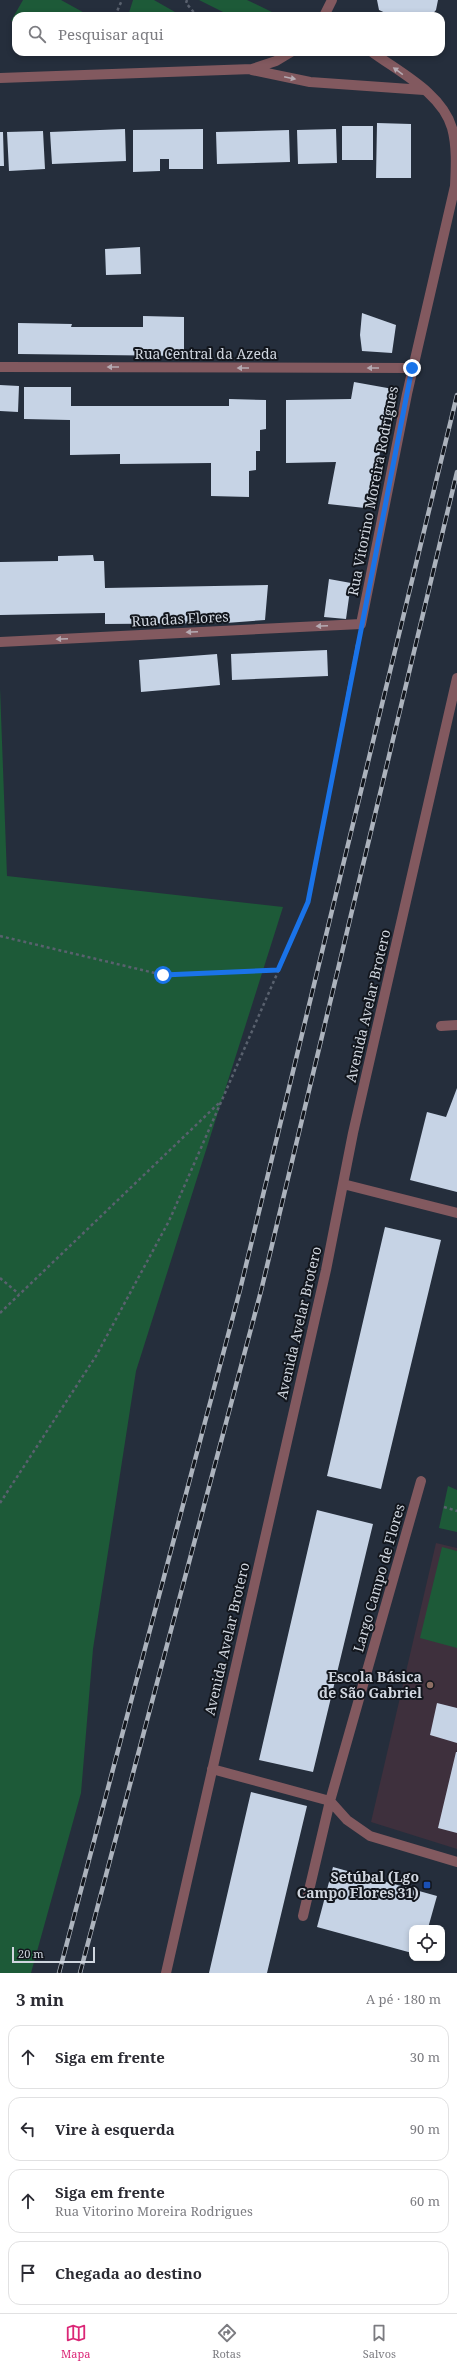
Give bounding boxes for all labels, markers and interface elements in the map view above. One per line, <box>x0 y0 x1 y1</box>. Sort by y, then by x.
search box <box>12 12 445 56</box>
icon: search <box>26 23 48 45</box>
text: Pesquisar aqui <box>58 24 164 44</box>
one-way arrow <box>393 67 404 75</box>
one-way arrow <box>284 75 296 81</box>
street label: Rua Central da Azeda <box>135 344 278 363</box>
route end <box>403 359 421 377</box>
one-way arrow <box>106 364 119 370</box>
one-way arrow <box>236 365 249 371</box>
one-way arrow <box>366 365 379 371</box>
street label: Rua Vitorino Moreira Rodrigues <box>343 384 402 597</box>
street label: Rua das Flores <box>131 606 229 631</box>
one-way arrow <box>315 623 328 629</box>
one-way arrow <box>186 629 198 636</box>
one-way arrow <box>55 636 68 642</box>
street label: Avenida Avelar Brotero <box>341 928 394 1084</box>
route start <box>154 966 172 984</box>
street label: Avenida Avelar Brotero <box>272 1245 325 1401</box>
street label: Largo Campo de Flores <box>348 1502 409 1654</box>
street label: Avenida Avelar Brotero <box>200 1561 253 1717</box>
place label: Escola Básica de São Gabriel <box>319 1667 422 1702</box>
marker: Escola Básica de São Gabriel <box>425 1680 435 1690</box>
place label: Setúbal (Lgo Campo Flores 31) <box>297 1867 419 1902</box>
marker: Setúbal (Lgo Campo Flores 31) <box>422 1880 432 1890</box>
map controls <box>409 1925 445 1961</box>
button: locate <box>409 1925 445 1961</box>
scale bar <box>12 1945 95 1964</box>
text: 20 m <box>18 1946 44 1961</box>
text: 3 min <box>16 1988 64 2011</box>
text: A pé · 180 m <box>366 1990 441 2008</box>
icon: ahead <box>17 2046 39 2068</box>
text: Siga em frente <box>55 2047 165 2067</box>
text: 30 m <box>410 2048 440 2066</box>
icon: left <box>17 2118 39 2140</box>
text: Vire à esquerda <box>55 2119 175 2139</box>
text: 90 m <box>410 2120 440 2138</box>
text: Siga em frente <box>55 2182 165 2202</box>
icon: ahead <box>17 2190 39 2212</box>
text: 60 m <box>410 2192 440 2210</box>
text: Rua Vitorino Moreira Rodrigues <box>55 2202 253 2220</box>
icon: arrive <box>17 2262 39 2284</box>
text: Chegada ao destino <box>55 2263 202 2283</box>
tab: Mapa <box>61 2322 90 2361</box>
tab: Rotas <box>212 2322 241 2361</box>
tab: Salvos <box>363 2322 396 2361</box>

